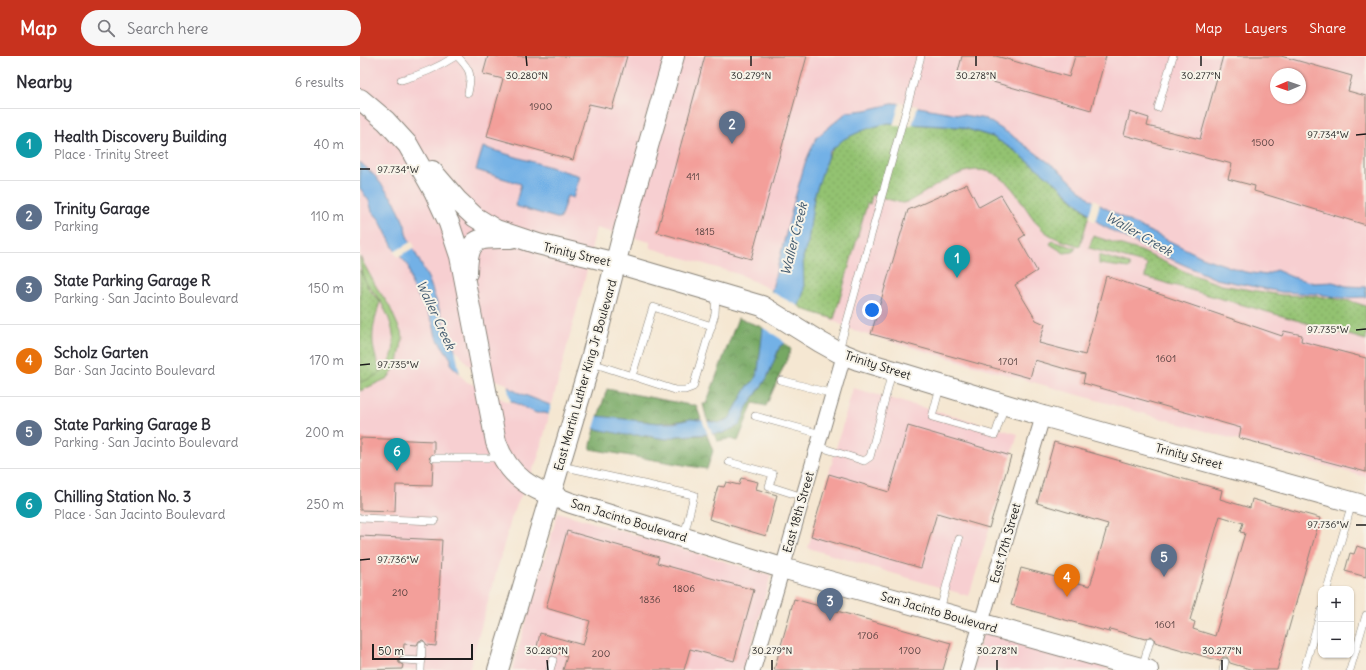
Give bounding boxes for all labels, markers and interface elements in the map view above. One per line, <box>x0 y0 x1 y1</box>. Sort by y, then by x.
search box <box>81 10 361 46</box>
text: Map <box>20 16 57 40</box>
icon: search <box>95 17 117 39</box>
text: Search here <box>127 19 208 38</box>
text: Map <box>1195 19 1222 37</box>
text: Layers <box>1244 19 1287 37</box>
text: Share <box>1309 19 1346 37</box>
north arrow <box>1270 68 1306 104</box>
text: 30.280°N <box>506 69 548 82</box>
text: 30.279°N <box>731 69 771 82</box>
text: 30.278°N <box>956 69 996 82</box>
text: 30.277°N <box>1181 69 1221 82</box>
text: Nearby <box>16 71 72 93</box>
text: 6 results <box>295 74 344 91</box>
house number: 1900 <box>530 100 552 113</box>
pin: 2 <box>719 111 745 144</box>
text: Health Discovery Building <box>54 127 227 146</box>
text: 97.734°W <box>1307 128 1349 141</box>
text: 1 <box>26 136 32 153</box>
text: 40 m <box>313 136 344 153</box>
house number: 1500 <box>1252 136 1274 149</box>
text: Place · Trinity Street <box>54 146 169 163</box>
text: 97.734°W <box>377 163 419 176</box>
house number: 411 <box>686 170 700 183</box>
text: Trinity Garage <box>54 199 150 218</box>
water label: Waller Creek <box>777 200 812 277</box>
text: 2 <box>25 208 33 225</box>
text: 110 m <box>311 208 344 225</box>
water label: Waller Creek <box>1103 208 1177 261</box>
text: Parking <box>54 218 99 235</box>
house number: 1815 <box>695 225 715 238</box>
street label: Trinity Street <box>542 239 612 269</box>
pin: 1 <box>944 245 970 278</box>
text: State Parking Garage R <box>54 271 211 290</box>
water label: Waller Creek <box>413 278 460 353</box>
street label: East Martin Luther King Jr Boulevard <box>550 278 620 472</box>
text: 3 <box>25 280 33 297</box>
text: 150 m <box>308 280 344 297</box>
text: Parking · San Jacinto Boulevard <box>54 290 238 307</box>
your location <box>862 300 882 320</box>
text: 97.735°W <box>1307 323 1349 336</box>
text: Scholz Garten <box>54 343 148 362</box>
street label: Trinity Street <box>843 347 913 383</box>
text: 4 <box>25 352 33 369</box>
text: 170 m <box>309 352 344 369</box>
house number: 1601 <box>1156 352 1176 365</box>
house number: 1701 <box>998 355 1018 368</box>
text: 97.735°W <box>377 358 419 371</box>
text: Bar · San Jacinto Boulevard <box>54 362 215 379</box>
text: State Parking Garage B <box>54 415 211 434</box>
text: 5 <box>25 424 33 441</box>
text: 200 m <box>305 424 344 441</box>
text: Parking · San Jacinto Boulevard <box>54 434 238 451</box>
pin: 6 <box>384 438 410 471</box>
street label: Trinity Street <box>1154 440 1224 472</box>
street label: East 18th Street <box>779 470 817 554</box>
text: Chilling Station No. 3 <box>54 487 191 506</box>
street label: San Jacinto Boulevard <box>569 495 689 545</box>
text: 6 <box>25 496 33 513</box>
text: 250 m <box>306 496 344 513</box>
street label: East 17th Street <box>986 501 1024 585</box>
text: Place · San Jacinto Boulevard <box>54 506 225 523</box>
text: 97.736°W <box>1307 518 1349 531</box>
pin: 5 <box>1151 544 1177 577</box>
text: 97.736°W <box>377 553 419 566</box>
pin: 4 <box>1054 564 1080 597</box>
house number: 1806 <box>673 582 695 595</box>
house number: 210 <box>392 586 408 599</box>
map controls <box>1318 586 1354 658</box>
button: + <box>1318 586 1354 622</box>
pin: 3 <box>817 588 843 621</box>
street label: San Jacinto Boulevard <box>879 588 999 636</box>
house number: 1836 <box>639 593 661 606</box>
house number: 1601 <box>1155 618 1175 631</box>
button: − <box>1318 622 1354 658</box>
house number: 1706 <box>857 629 879 642</box>
scale bar <box>372 642 473 661</box>
text: 50 m <box>378 644 404 658</box>
text: 30.280°N <box>526 644 568 657</box>
text: 30.279°N <box>752 644 792 657</box>
house number: 1700 <box>899 644 921 657</box>
text: 30.278°N <box>977 644 1017 657</box>
text: 30.277°N <box>1202 644 1242 657</box>
house number: 200 <box>592 647 610 660</box>

